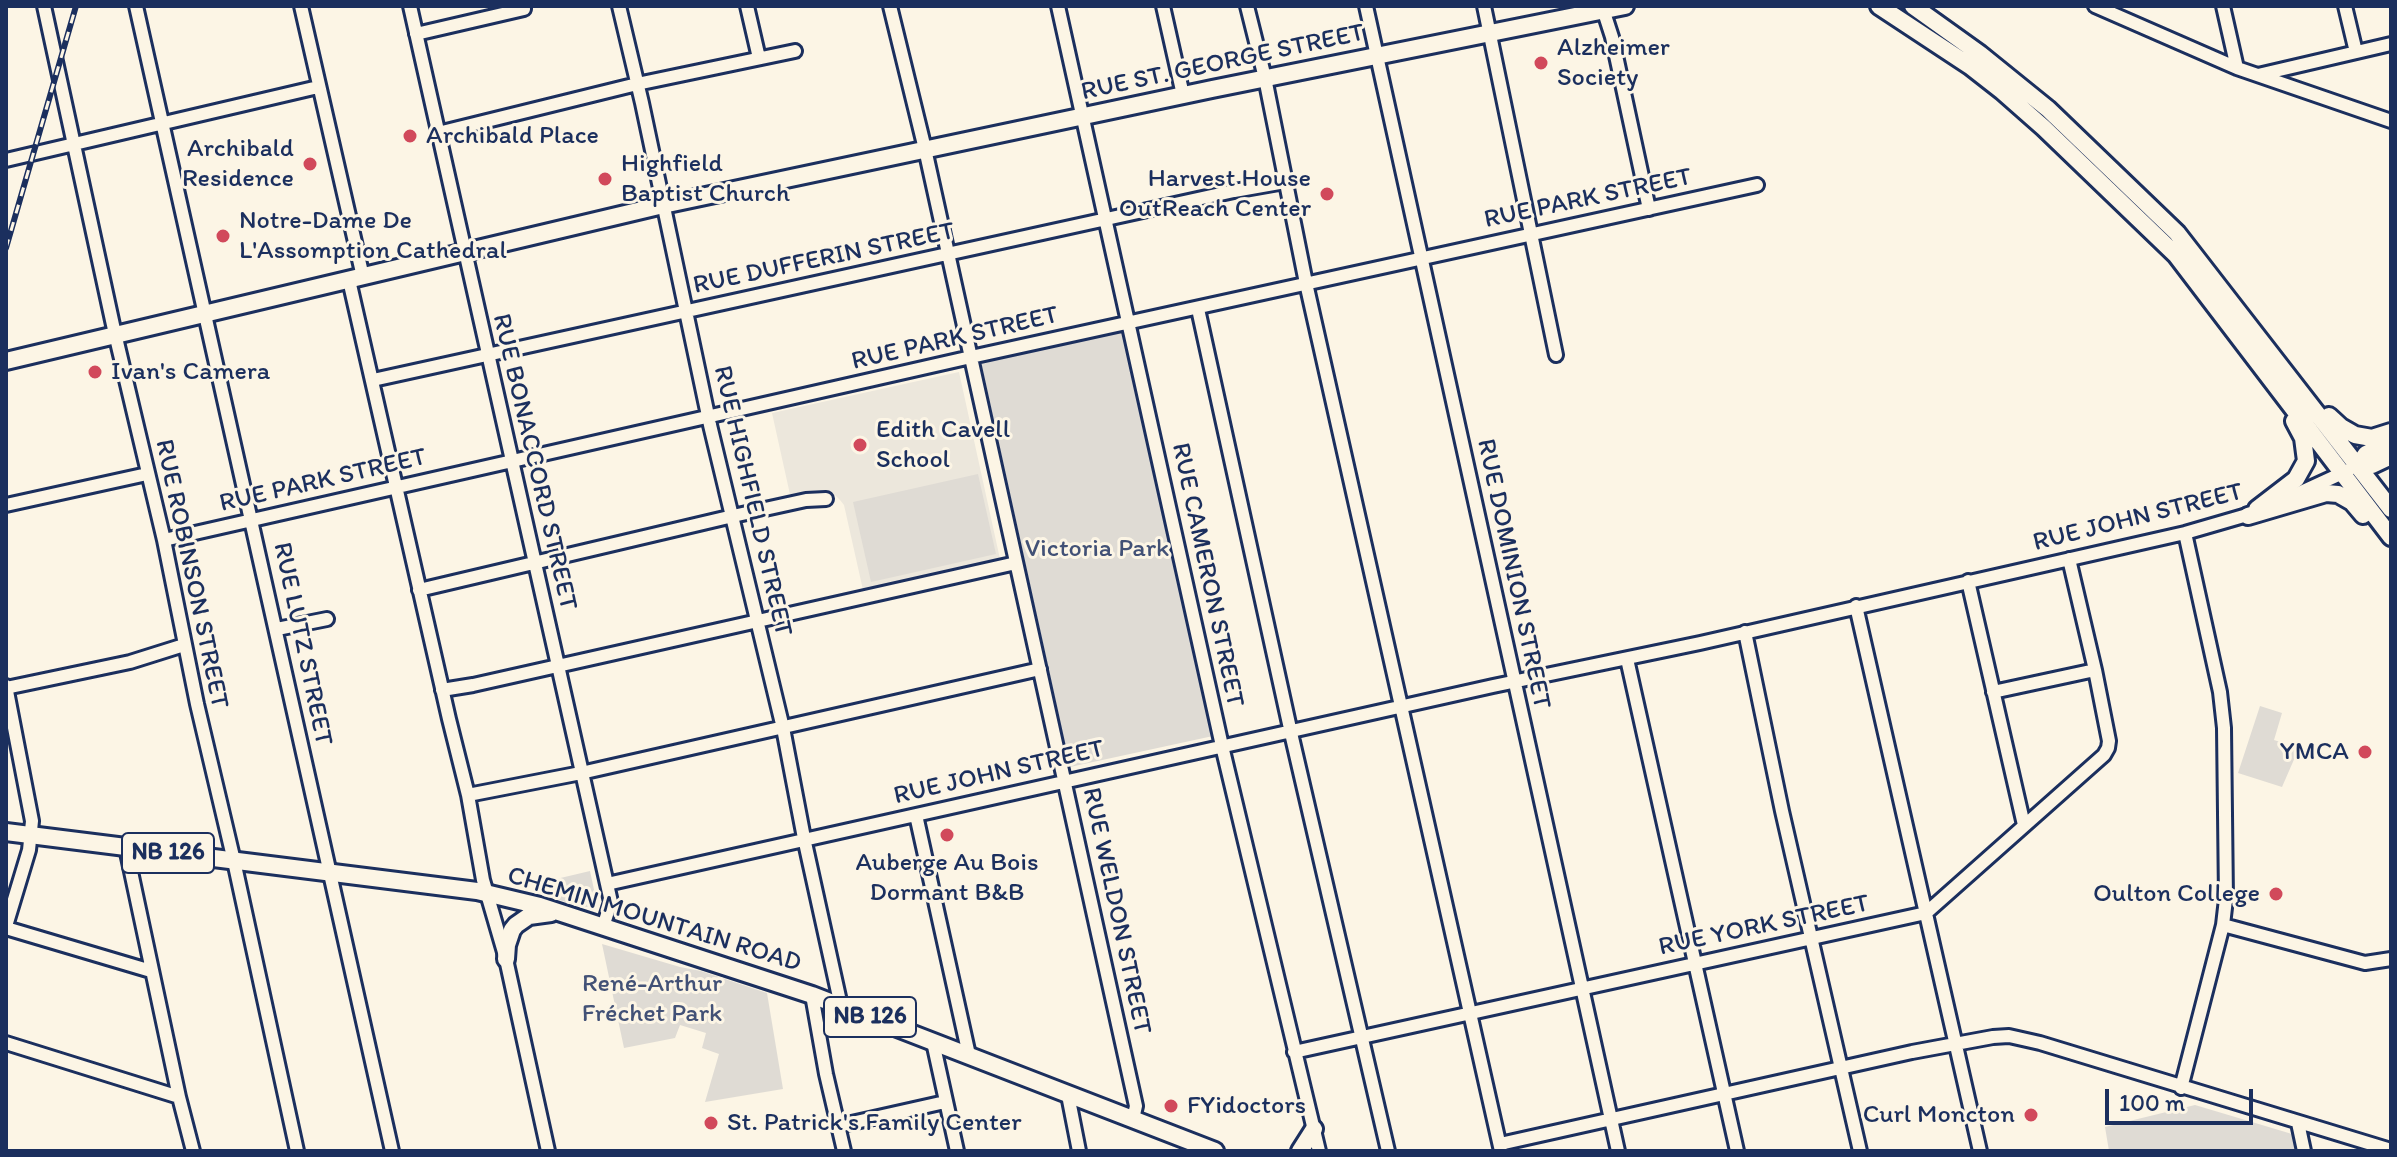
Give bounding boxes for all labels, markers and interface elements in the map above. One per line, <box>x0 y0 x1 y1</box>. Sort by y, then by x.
street label: RUE ST. GEORGE STREET <box>1078 18 1368 108</box>
place label: Alzheimer Society <box>1557 32 1670 94</box>
marker: Alzheimer Society <box>1532 54 1550 72</box>
place label: Archibald Place <box>426 120 599 152</box>
marker: Archibald Place <box>401 127 419 145</box>
place label: Archibald Residence <box>182 133 294 194</box>
place label: Highfield Baptist Church <box>621 148 790 210</box>
marker: Archibald Residence <box>301 155 319 173</box>
street label: RUE PARK STREET <box>1481 162 1695 236</box>
place label: Harvest House OutReach Center <box>1119 163 1311 224</box>
marker: Highfield Baptist Church <box>596 170 614 188</box>
marker: Harvest House OutReach Center <box>1318 185 1336 203</box>
place label: Notre-Dame De L'Assomption Cathedral <box>239 205 507 266</box>
street label: RUE DUFFERIN STREET <box>690 216 958 302</box>
marker: Notre-Dame De L'Assomption Cathedral <box>214 227 232 245</box>
street label: RUE PARK STREET <box>849 300 1061 378</box>
street label: RUE BONACCORD STREET <box>485 311 583 613</box>
place label: Ivan's Camera <box>111 356 270 388</box>
marker: Ivan's Camera <box>86 363 104 381</box>
street label: RUE HIGHFIELD STREET <box>706 363 798 639</box>
place label: Edith Cavell School <box>876 414 1010 476</box>
marker: Edith Cavell School <box>851 436 869 454</box>
street label: RUE DOMINION STREET <box>1469 436 1557 712</box>
street label: RUE ROBINSON STREET <box>147 437 235 711</box>
street label: RUE CAMERON STREET <box>1164 440 1250 710</box>
street label: RUE PARK STREET <box>217 442 429 520</box>
street label: RUE JOHN STREET <box>2030 477 2246 559</box>
park label: Victoria Park <box>1025 533 1169 565</box>
street label: RUE LUTZ STREET <box>265 540 339 748</box>
street label: RUE JOHN STREET <box>891 734 1107 812</box>
place label: YMCA <box>2280 736 2349 768</box>
marker: YMCA <box>2356 743 2374 761</box>
street label: RUE WELDON STREET <box>1075 785 1157 1037</box>
marker: Auberge Au Bois Dormant B&B <box>938 826 956 844</box>
road number: NB 126 <box>122 833 214 873</box>
place label: Auberge Au Bois Dormant B&B <box>855 847 1039 908</box>
street label: CHEMIN MOUNTAIN ROAD <box>503 860 805 980</box>
place label: Oulton College <box>2093 878 2260 910</box>
marker: Oulton College <box>2267 885 2285 903</box>
street label: RUE YORK STREET <box>1656 888 1872 964</box>
park label: René-Arthur Fréchet Park <box>582 968 722 1030</box>
road number: NB 126 <box>824 997 916 1037</box>
scale bar <box>2109 1073 2257 1123</box>
text: 100 m <box>2119 1088 2185 1117</box>
place label: FYidoctors <box>1187 1090 1306 1122</box>
marker: FYidoctors <box>1162 1097 1180 1115</box>
place label: Curl Moncton <box>1863 1099 2015 1131</box>
marker: Curl Moncton <box>2022 1106 2040 1124</box>
place label: St. Patrick's Family Center <box>727 1107 1021 1139</box>
marker: St. Patrick's Family Center <box>702 1114 720 1132</box>

